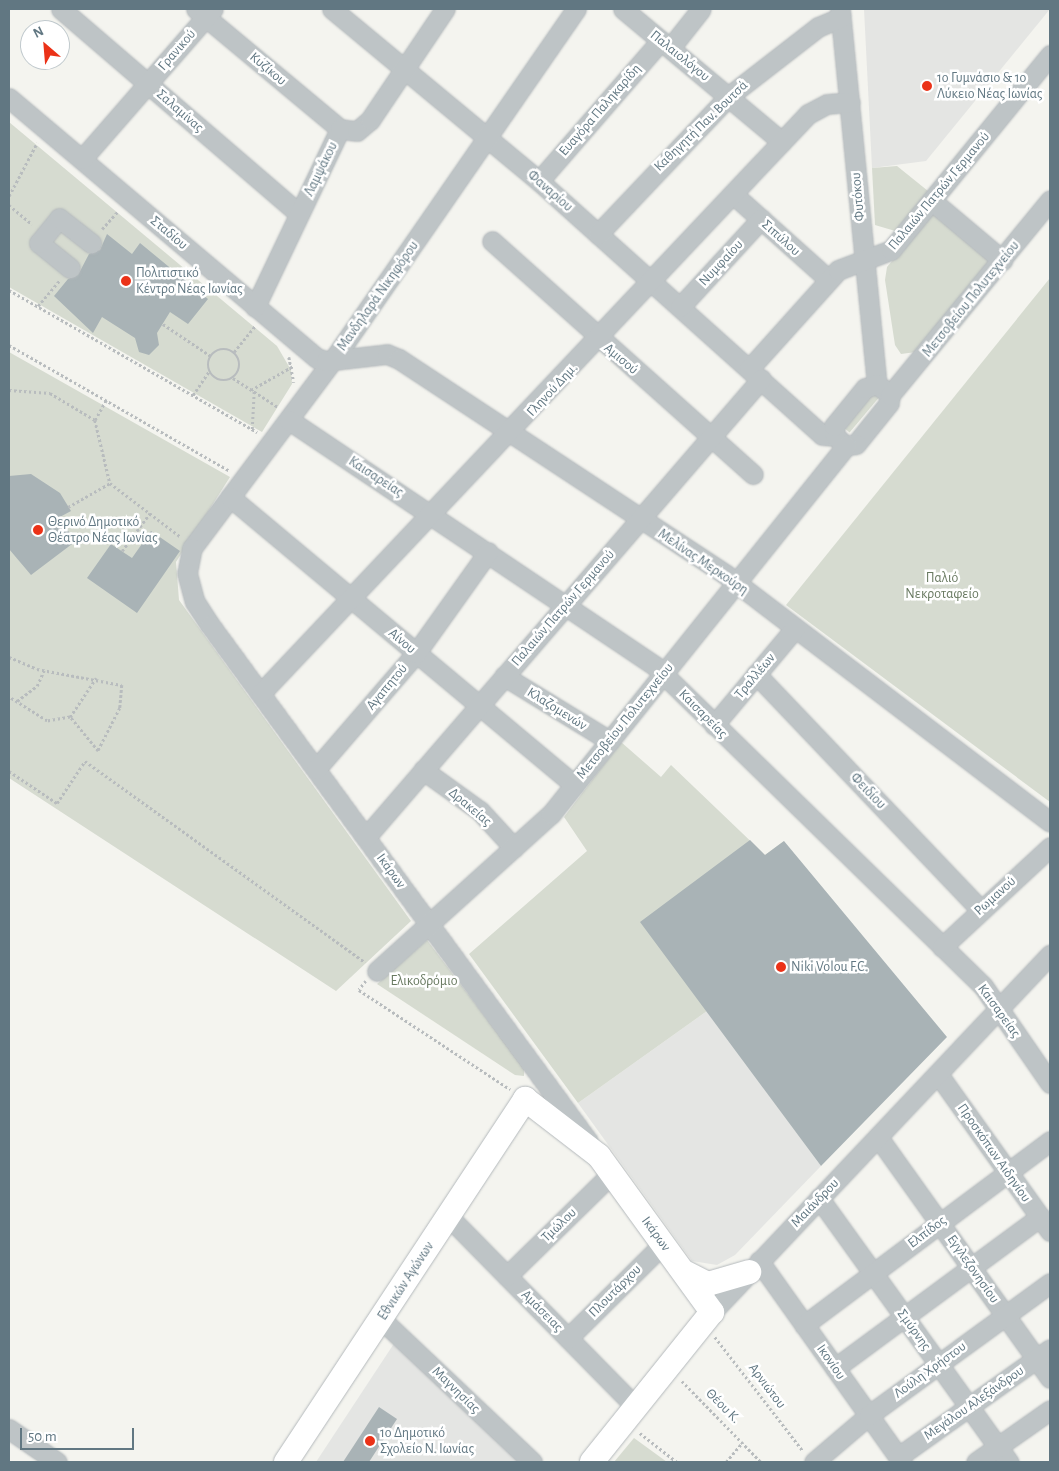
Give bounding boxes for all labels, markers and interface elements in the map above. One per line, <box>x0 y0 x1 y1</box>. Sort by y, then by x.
north arrow <box>20 20 70 70</box>
text: N <box>31 24 46 41</box>
street label: Γρανικού <box>155 26 199 74</box>
street label: Παλαιολόγου <box>647 27 713 85</box>
street label: Κυζίκου <box>246 49 290 89</box>
street label: Ευαγόρα Παληκαρίδη <box>555 61 645 159</box>
place label: 1ο Γυμνάσιο & 1ο Λύκειο Νέας Ιωνίας <box>937 70 1043 102</box>
street label: Καθηγητή Παν. Βουτσά <box>651 77 751 175</box>
marker: 1ο Γυμνάσιο & 1ο Λύκειο Νέας Ιωνίας <box>921 80 933 92</box>
street label: Σαλαμίνας <box>153 86 207 136</box>
street label: Παλαιών Πατρών Γερμανού <box>885 129 993 253</box>
street label: Λαμψάκου <box>301 139 341 199</box>
street label: Φαναρίου <box>524 167 576 215</box>
street label: Φυτόκου <box>847 172 869 222</box>
street label: Σταδίου <box>147 213 191 253</box>
street label: Σιπύλου <box>758 216 804 260</box>
street label: Νυμφαίου <box>695 236 747 290</box>
street label: Μανδηλαρά Νικηφόρου <box>334 238 422 354</box>
street label: Μετσοβείου Πολυτεχνείου <box>919 238 1023 360</box>
place label: Πολιτιστικό Κέντρο Νέας Ιωνίας <box>136 265 243 298</box>
marker: Πολιτιστικό Κέντρο Νέας Ιωνίας <box>120 275 132 287</box>
street label: Αμισού <box>600 340 642 378</box>
street label: Γληνού Δημ. <box>523 360 581 420</box>
street label: Καισαρείας <box>345 453 407 501</box>
place label: Θερινό Δημοτικό Θέατρο Νέας Ιωνίας <box>48 514 158 546</box>
marker: Θερινό Δημοτικό Θέατρο Νέας Ιωνίας <box>32 524 44 536</box>
street label: Μελίνας Μερκούρη <box>655 526 751 598</box>
street label: Παλαιών Πατρών Γερμανού <box>508 546 618 670</box>
park label: Παλιό Νεκροταφείο <box>905 570 979 602</box>
street label: Αίνου <box>385 625 419 657</box>
street label: Τραλλέων <box>731 650 779 702</box>
street label: Αγαπητού <box>363 660 411 714</box>
street label: Μετσοβείου Πολυτεχνείου <box>573 660 677 782</box>
street label: Κλαζομενών <box>524 684 590 734</box>
street label: Καισαρείας <box>675 686 731 742</box>
street label: Φειδίου <box>847 769 889 813</box>
street label: Δρακείας <box>445 784 495 830</box>
street label: Ικάρων <box>373 850 409 892</box>
street label: Ρωμανού <box>971 873 1019 919</box>
place label: Niki Volou F.C. <box>791 959 868 975</box>
marker: Niki Volou F.C. <box>775 961 787 973</box>
park label: Ελικοδρόμιο <box>390 973 458 989</box>
street label: Καισαρείας <box>974 981 1024 1041</box>
street label: Προσκόπων Αιδηνίου <box>954 1100 1034 1206</box>
street label: Μαιάνδρου <box>788 1175 842 1231</box>
street label: Τμώλου <box>538 1204 580 1246</box>
street label: Ελπίδος <box>905 1212 949 1252</box>
street label: Ικάρων <box>638 1213 674 1255</box>
street label: Εγγλεζονησίου <box>943 1232 1003 1306</box>
street label: Εθνικών Αγώνων <box>374 1239 438 1323</box>
street label: Πλουτάρχου <box>585 1261 645 1321</box>
street label: Αμάσειας <box>518 1287 566 1335</box>
street label: Σμύρνης <box>893 1306 935 1354</box>
street label: Λούλη Χρήστου <box>890 1338 970 1402</box>
street label: Ικονίου <box>813 1341 849 1383</box>
street label: Αρνιώτου <box>745 1360 789 1412</box>
street label: Μεγάλου Αλεξάνδρου <box>921 1362 1027 1444</box>
street label: Μαγνησίας <box>428 1363 484 1417</box>
street label: Θέου Κ. <box>702 1385 744 1427</box>
scale bar <box>22 1418 136 1450</box>
place label: 1ο Δημοτικό Σχολείο Ν. Ιωνίας <box>380 1425 474 1458</box>
text: 50 m <box>28 1429 57 1444</box>
marker: 1ο Δημοτικό Σχολείο Ν. Ιωνίας <box>364 1435 376 1447</box>

